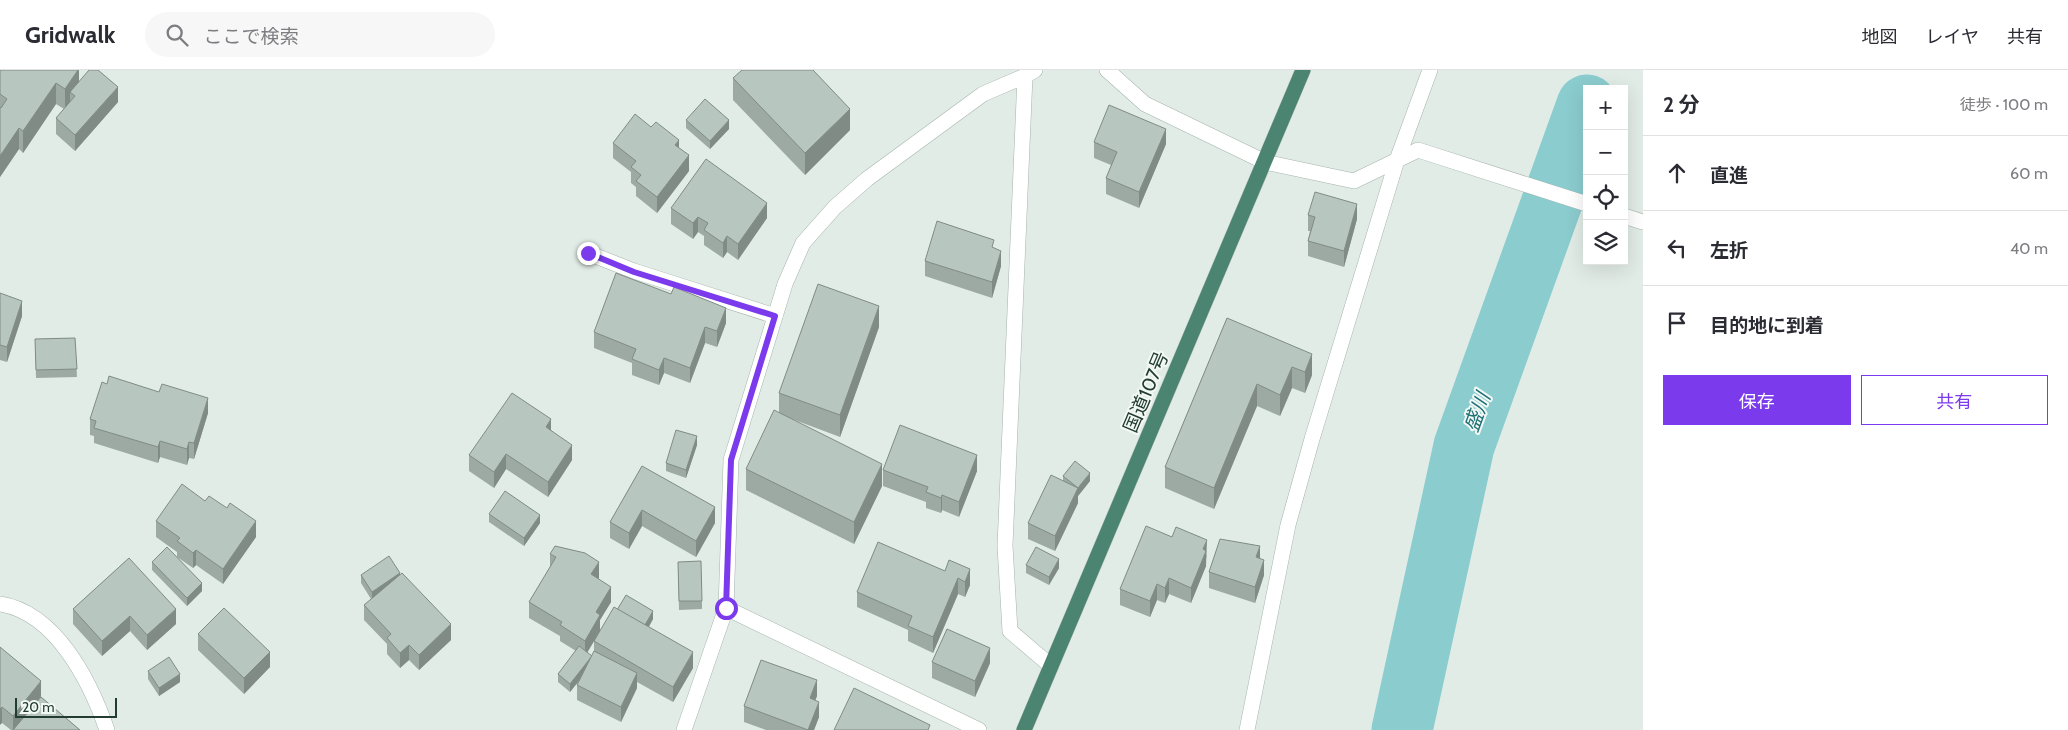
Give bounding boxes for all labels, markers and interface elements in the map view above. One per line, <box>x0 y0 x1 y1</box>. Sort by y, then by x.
search box <box>145 12 495 57</box>
text: Gridwalk <box>25 20 115 49</box>
icon: search <box>163 21 191 49</box>
text: ここで検索 <box>203 25 298 48</box>
text: 地図 <box>1862 26 1898 48</box>
text: レイヤ <box>1926 26 1979 48</box>
text: 共有 <box>2007 26 2043 48</box>
map controls <box>1583 85 1628 265</box>
button: + <box>1583 85 1628 130</box>
text: 2 分 <box>1663 92 1700 117</box>
text: 徒歩 · 100 m <box>1960 95 2048 114</box>
button: − <box>1583 130 1628 175</box>
icon: ahead <box>1663 159 1691 187</box>
text: 直進 <box>1710 164 1748 187</box>
text: 60 m <box>2010 164 2048 183</box>
button: locate <box>1583 175 1628 220</box>
button: layers <box>1583 220 1628 265</box>
icon: left <box>1663 234 1691 262</box>
text: 左折 <box>1710 239 1748 262</box>
text: 40 m <box>2010 239 2048 258</box>
route end <box>577 242 600 265</box>
icon: arrive <box>1663 309 1691 337</box>
text: 目的地に到着 <box>1710 314 1824 337</box>
street label: 国道107号 <box>1119 348 1173 436</box>
button: 保存 <box>1663 375 1851 425</box>
button: 共有 <box>1861 375 2048 425</box>
water label: 盛川 <box>1459 387 1496 435</box>
route start <box>715 597 738 620</box>
scale bar <box>15 695 118 718</box>
text: 20 m <box>22 698 55 716</box>

